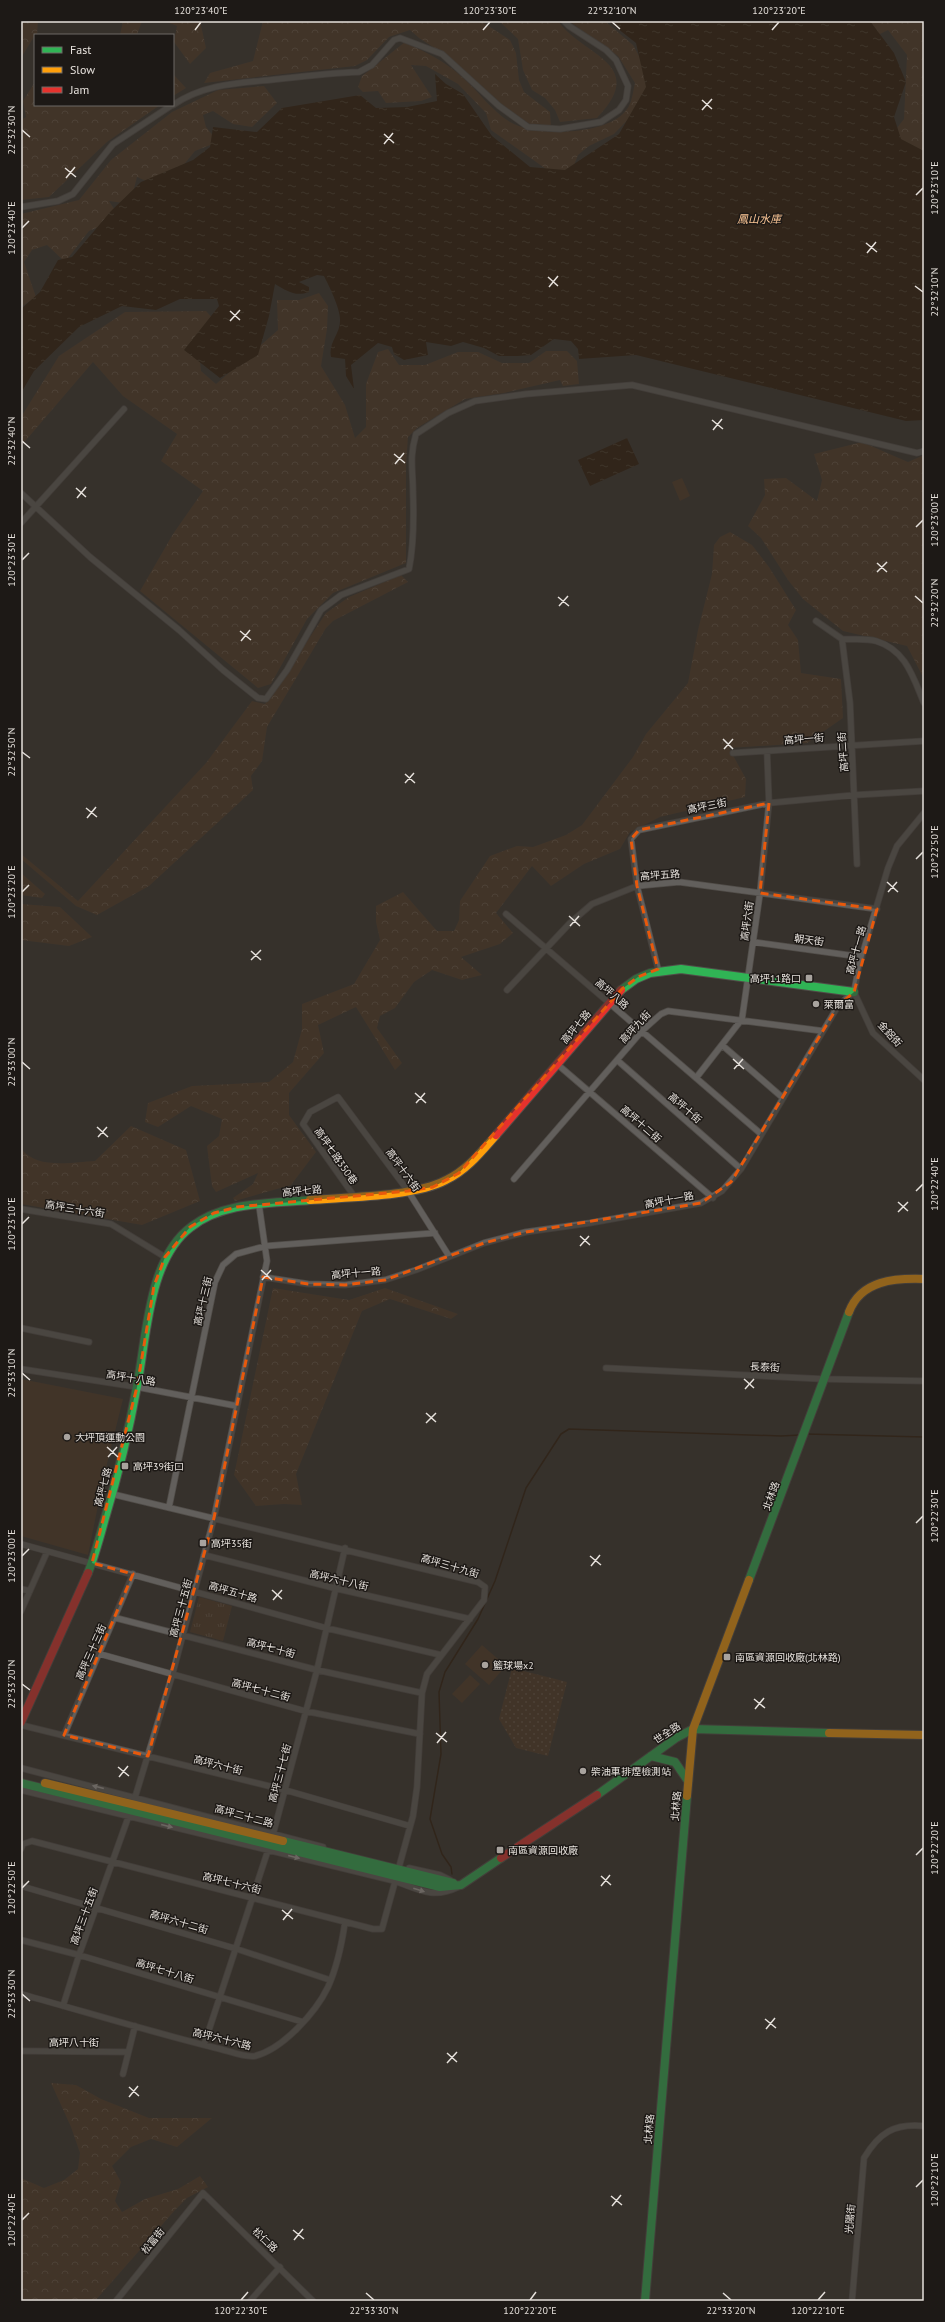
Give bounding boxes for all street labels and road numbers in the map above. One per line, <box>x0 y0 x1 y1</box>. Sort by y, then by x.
street label: 高坪一街 <box>784 731 824 747</box>
street label: 高坪二街 <box>835 732 851 772</box>
street label: 高坪三街 <box>686 796 728 816</box>
street label: 高坪五路 <box>640 867 680 883</box>
street label: 高坪六街 <box>738 900 756 942</box>
street label: 高坪十一路 <box>843 924 869 976</box>
street label: 朝天街 <box>793 931 825 949</box>
street label: 高坪八路 <box>593 976 631 1012</box>
street label: 高坪七路 <box>558 1008 594 1046</box>
street label: 高坪九街 <box>617 1008 653 1046</box>
street label: 金鋁街 <box>875 1019 905 1049</box>
street label: 高坪十街 <box>666 1090 704 1126</box>
street label: 高坪十二街 <box>618 1103 664 1145</box>
street label: 高坪七路350巷 <box>312 1125 360 1187</box>
street label: 高坪十六街 <box>383 1146 423 1194</box>
street label: 高坪七路 <box>282 1183 322 1199</box>
street label: 高坪十一路 <box>643 1189 695 1211</box>
street label: 高坪三十六街 <box>44 1198 106 1220</box>
street label: 高坪十一路 <box>331 1264 381 1282</box>
street label: 高坪十三街 <box>191 1275 215 1327</box>
street label: 長泰街 <box>750 1360 780 1374</box>
street label: 高坪十八路 <box>105 1368 157 1388</box>
street label: 高坪七路 <box>92 1466 114 1508</box>
street label: 北林路 <box>760 1480 782 1512</box>
street label: 高坪三十九街 <box>419 1551 481 1581</box>
street label: 高坪六十八街 <box>308 1567 370 1593</box>
street label: 高坪三十五街 <box>167 1577 195 1639</box>
street label: 高坪五十路 <box>207 1579 259 1605</box>
street label: 高坪三十三街 <box>73 1622 109 1682</box>
street label: 高坪七十街 <box>245 1635 297 1661</box>
street label: 高坪七十二街 <box>230 1676 292 1704</box>
street label: 世全路 <box>651 1719 683 1747</box>
street label: 高坪三十七街 <box>266 1742 294 1804</box>
street label: 高坪六十街 <box>192 1753 244 1777</box>
street label: 北林路 <box>668 1790 684 1822</box>
street label: 高坪二十二路 <box>213 1802 275 1830</box>
street label: 高坪七十六街 <box>201 1869 263 1897</box>
street label: 高坪三十五街 <box>68 1886 100 1946</box>
street label: 高坪六十二街 <box>148 1907 210 1937</box>
street label: 高坪七十八街 <box>134 1956 196 1986</box>
street label: 高坪六十六路 <box>191 2025 253 2053</box>
street label: 高坪八十街 <box>49 2036 99 2049</box>
street label: 北林路 <box>641 2113 657 2145</box>
street label: 光陽街 <box>842 2203 858 2235</box>
street label: 松富街 <box>139 2225 167 2257</box>
street label: 松仁路 <box>250 2225 280 2255</box>

